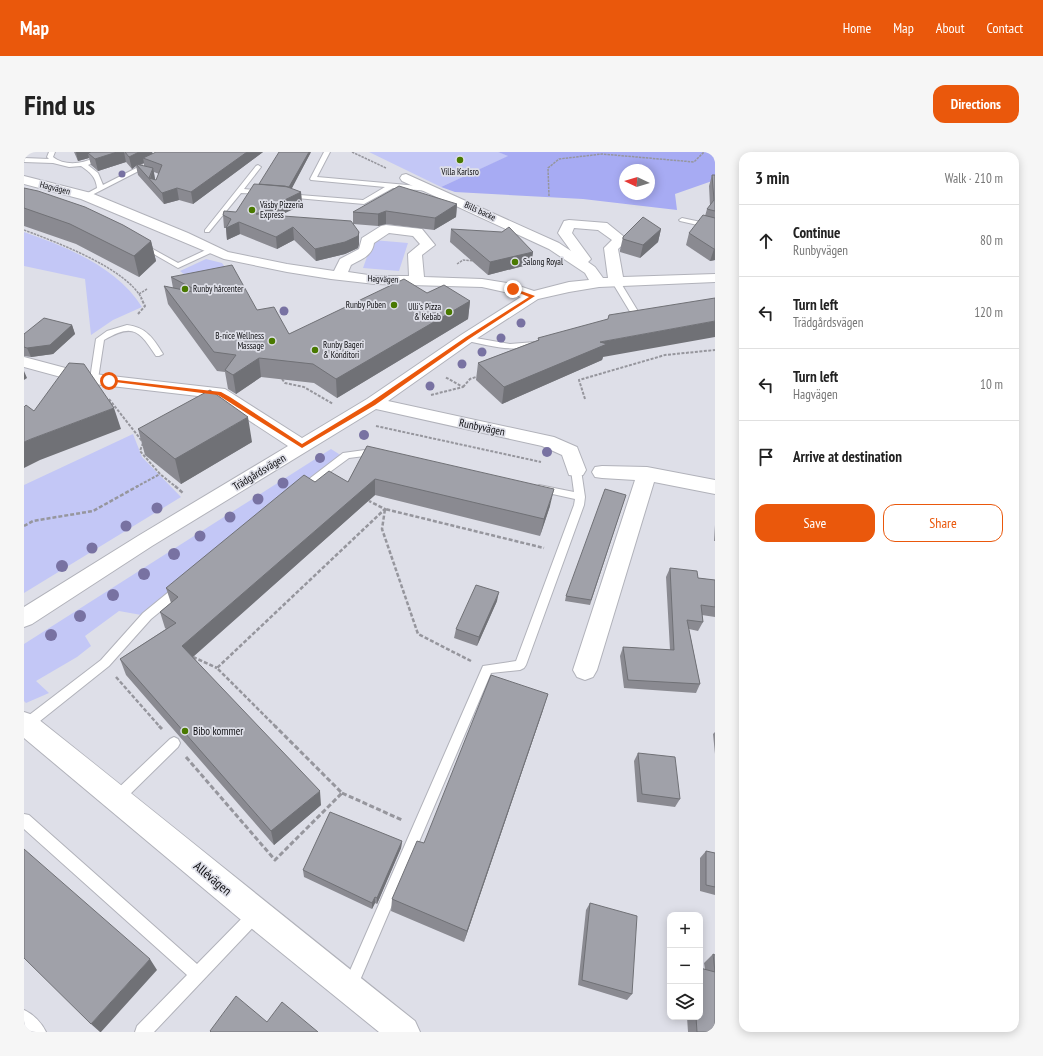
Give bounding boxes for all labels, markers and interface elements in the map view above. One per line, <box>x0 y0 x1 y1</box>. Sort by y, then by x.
text: Map <box>20 16 49 40</box>
text: Home <box>843 19 871 37</box>
text: Map <box>893 19 914 37</box>
text: About <box>936 19 965 37</box>
text: Contact <box>987 19 1023 37</box>
button: Directions <box>933 85 1019 123</box>
text: Find us <box>24 86 95 123</box>
marker: Villa Karlsro <box>455 155 465 165</box>
north arrow <box>619 164 655 200</box>
place label: Villa Karlsro <box>440 166 479 177</box>
text: 3 min <box>755 167 789 189</box>
text: Walk · 210 m <box>945 170 1003 187</box>
street label: Hagvägen <box>39 178 72 197</box>
place label: Väsby Pizzeria Express <box>259 199 304 220</box>
street label: Bills backe <box>463 199 498 223</box>
marker: Väsby Pizzeria Express <box>247 205 257 215</box>
text: Continue <box>793 223 840 242</box>
icon: ahead <box>755 230 777 252</box>
text: 80 m <box>980 232 1003 249</box>
text: Runbyvägen <box>793 242 848 259</box>
place label: Salong Royal <box>523 256 564 267</box>
marker: Salong Royal <box>510 257 520 267</box>
street label: Hagvägen <box>367 272 399 285</box>
route end <box>504 280 522 298</box>
place label: Runby hårcenter <box>193 283 244 294</box>
marker: Runby hårcenter <box>180 284 190 294</box>
text: Turn left <box>793 295 838 314</box>
place label: Runby Puben <box>346 299 386 310</box>
marker: Runby Puben <box>389 300 399 310</box>
place label: Ulli's Pizza & Kebab <box>408 301 441 322</box>
icon: left <box>755 302 777 324</box>
text: 120 m <box>974 304 1003 321</box>
marker: Ulli's Pizza & Kebab <box>444 307 454 317</box>
text: Trädgårdsvägen <box>793 314 863 331</box>
place label: B-nice Wellness Massage <box>215 330 264 351</box>
marker: B-nice Wellness Massage <box>267 336 277 346</box>
place label: Runby Bageri & Konditori <box>323 339 364 360</box>
marker: Runby Bageri & Konditori <box>310 345 320 355</box>
text: Turn left <box>793 367 838 386</box>
route start <box>100 372 118 390</box>
icon: left <box>755 374 777 396</box>
text: 10 m <box>980 376 1003 393</box>
text: Hagvägen <box>793 386 838 403</box>
street label: Runbyvägen <box>458 415 506 439</box>
icon: arrive <box>755 446 777 468</box>
text: Arrive at destination <box>793 447 902 466</box>
street label: Trädgårdsvägen <box>230 451 288 493</box>
button: Save <box>755 504 875 542</box>
button: Share <box>883 504 1003 542</box>
place label: Bibo kommer <box>193 724 243 738</box>
marker: Bibo kommer <box>180 726 190 736</box>
street label: Allévägen <box>190 858 235 899</box>
map controls <box>667 912 703 1020</box>
button: + <box>667 912 703 948</box>
button: − <box>667 948 703 984</box>
button: layers <box>667 984 703 1020</box>

